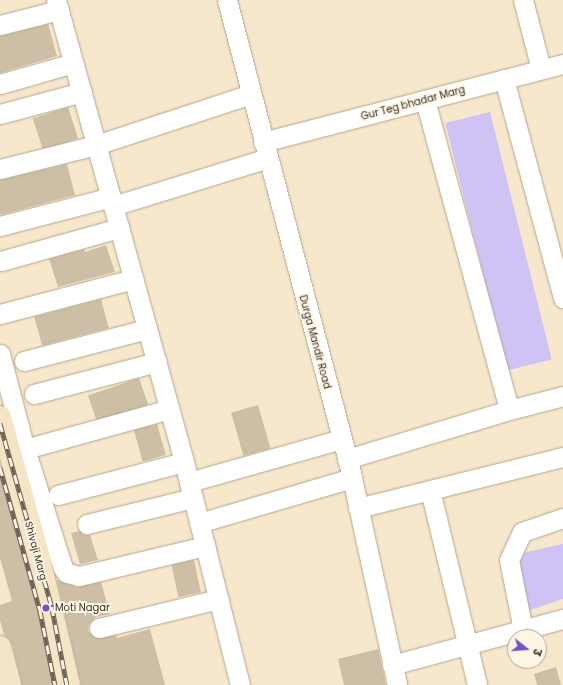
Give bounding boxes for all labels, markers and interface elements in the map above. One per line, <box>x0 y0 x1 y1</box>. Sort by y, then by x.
street label: Gur Teg bhadar Marg <box>360 83 466 123</box>
street label: Durga Mandir Road <box>297 294 333 390</box>
street label: Shivaji Marg <box>22 520 50 582</box>
marker: Moti Nagar <box>40 602 52 614</box>
place label: Moti Nagar <box>55 602 110 614</box>
north arrow <box>507 629 547 669</box>
text: उ <box>529 647 546 658</box>

